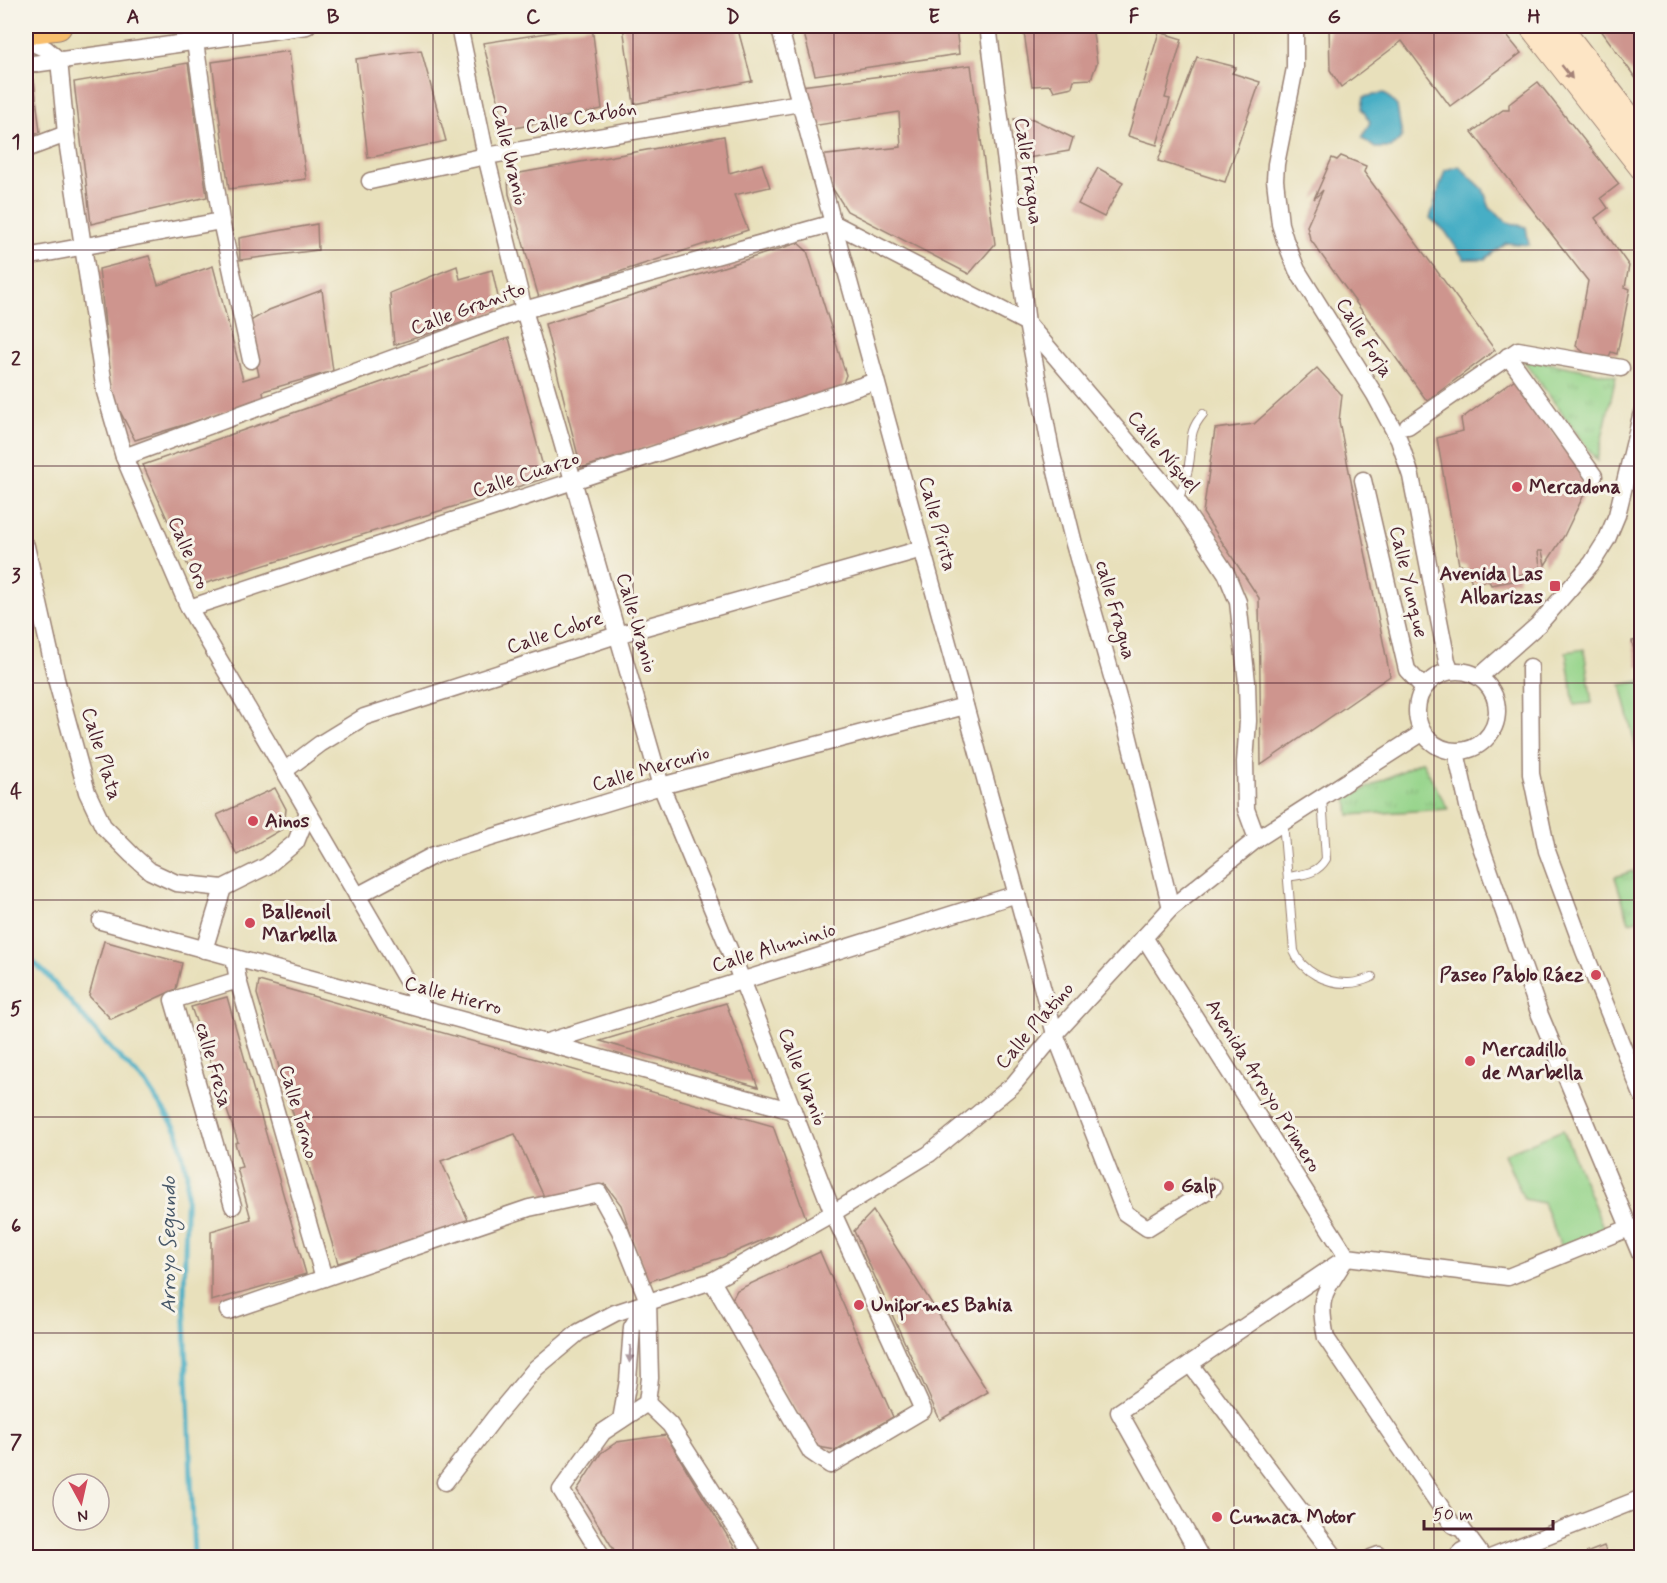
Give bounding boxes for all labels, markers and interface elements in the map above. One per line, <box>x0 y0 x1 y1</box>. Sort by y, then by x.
text: A <box>126 4 140 31</box>
text: B <box>327 4 340 31</box>
text: C <box>526 4 541 31</box>
text: D <box>726 4 740 31</box>
text: E <box>928 4 940 31</box>
text: F <box>1129 4 1140 31</box>
text: G <box>1327 4 1341 31</box>
text: H <box>1527 4 1541 31</box>
one-way arrow <box>1561 64 1573 80</box>
street label: Calle Carbón <box>523 95 639 141</box>
street label: Calle Uranio <box>484 102 534 208</box>
street label: Calle Fragua <box>1006 116 1049 226</box>
text: 1 <box>12 129 20 156</box>
street label: Calle Granito <box>407 276 529 342</box>
street label: Calle Forja <box>1329 293 1399 383</box>
text: 2 <box>11 346 21 373</box>
street label: Calle Níquel <box>1121 405 1206 499</box>
street label: Calle Cuarzo <box>469 445 583 505</box>
street label: Calle Pirita <box>911 474 963 574</box>
place label: Mercadona <box>1529 474 1621 501</box>
marker: Mercadona <box>1510 480 1524 494</box>
street label: Calle Oro <box>161 512 215 594</box>
street label: Calle Yunque <box>1382 523 1434 641</box>
street label: calle Fragua <box>1087 557 1142 663</box>
place label: Avenida Las Albarizas <box>1439 561 1543 611</box>
text: 3 <box>11 563 21 590</box>
street label: Calle Uranio <box>609 570 663 676</box>
marker: Avenida Las Albarizas <box>1548 579 1562 593</box>
street label: Calle Cobre <box>503 605 607 661</box>
street label: Calle Plata <box>74 704 128 804</box>
street label: Calle Mercurio <box>589 739 713 799</box>
text: 4 <box>10 779 22 806</box>
place label: Ainos <box>265 808 310 835</box>
marker: Ainos <box>246 814 260 828</box>
place label: Ballenoil Marbella <box>262 899 338 949</box>
marker: Ballenoil Marbella <box>243 916 257 930</box>
street label: Calle Aluminio <box>709 916 839 980</box>
place label: Paseo Pablo Ráez <box>1440 962 1584 989</box>
marker: Paseo Pablo Ráez <box>1589 968 1603 982</box>
street label: Calle Hierro <box>401 970 505 1022</box>
street label: Calle Platino <box>989 976 1081 1076</box>
street label: Avenida Arroyo Primero <box>1199 994 1327 1178</box>
text: 5 <box>10 996 22 1023</box>
street label: calle Fresa <box>188 1019 238 1111</box>
street label: Calle Uranio <box>771 1024 833 1130</box>
place label: Mercadillo de Marbella <box>1482 1037 1584 1087</box>
marker: Mercadillo de Marbella <box>1463 1054 1477 1068</box>
street label: Calle Torno <box>272 1062 324 1162</box>
place label: Galp <box>1181 1173 1217 1200</box>
water label: Arroyo Segundo <box>155 1175 185 1314</box>
marker: Galp <box>1162 1179 1176 1193</box>
text: 6 <box>11 1213 21 1240</box>
place label: Uniformes Bahia <box>871 1292 1013 1321</box>
marker: Uniformes Bahia <box>852 1298 866 1312</box>
one-way arrow <box>625 1345 635 1364</box>
text: 7 <box>10 1429 22 1456</box>
north arrow <box>51 1472 111 1532</box>
scale bar <box>1424 1493 1553 1531</box>
text: 50 m <box>1433 1503 1473 1527</box>
text: N <box>76 1504 90 1527</box>
place label: Cumaca Motor <box>1229 1504 1356 1531</box>
marker: Cumaca Motor <box>1210 1510 1224 1524</box>

